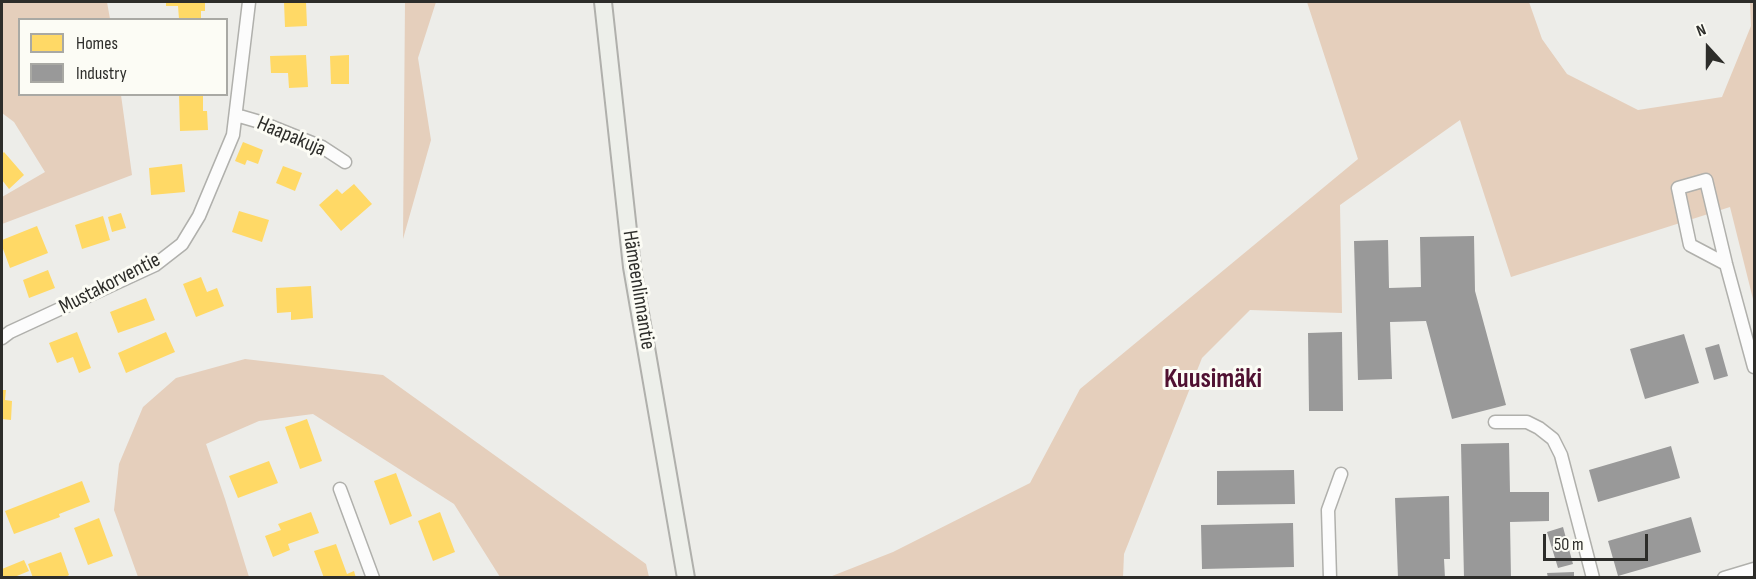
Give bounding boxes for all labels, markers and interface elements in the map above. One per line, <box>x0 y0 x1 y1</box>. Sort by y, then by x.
legend <box>18 18 228 96</box>
north arrow <box>1678 18 1738 78</box>
text: N <box>1694 20 1709 41</box>
text: Homes <box>76 33 118 54</box>
text: Industry <box>76 63 127 84</box>
street label: Haapakuja <box>253 111 329 163</box>
street label: Hämeenlinnantie <box>616 229 660 351</box>
street label: Mustakorventie <box>55 248 165 320</box>
district label: Kuusimäki <box>1164 364 1262 396</box>
scale bar <box>1546 522 1651 560</box>
text: 50 m <box>1554 534 1584 555</box>

